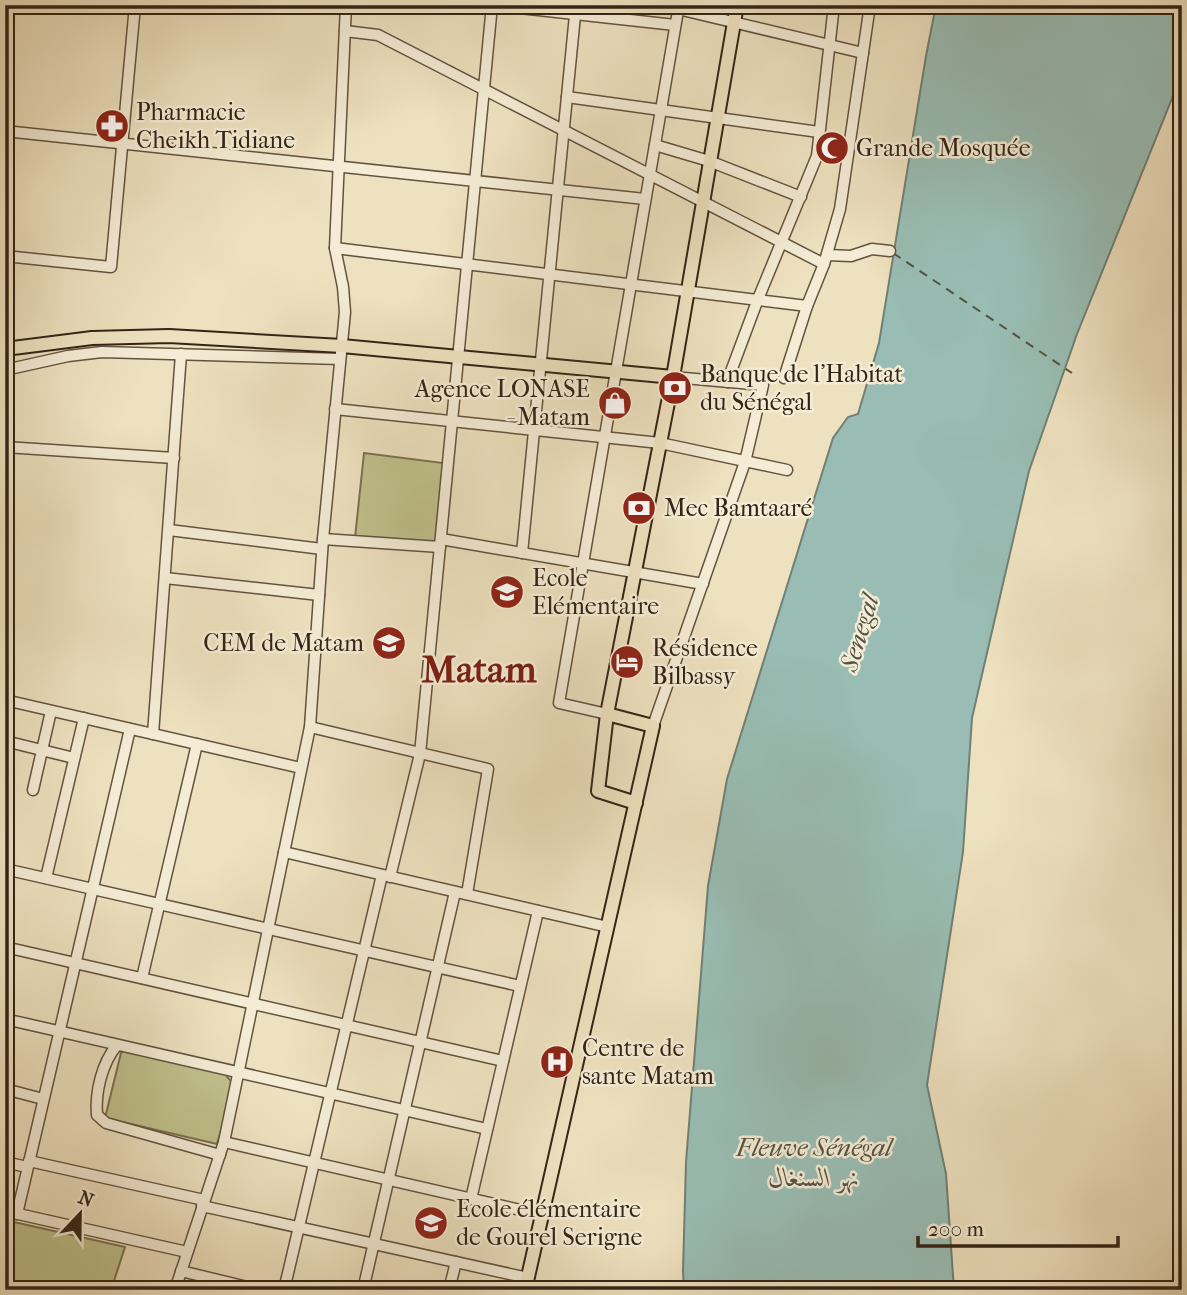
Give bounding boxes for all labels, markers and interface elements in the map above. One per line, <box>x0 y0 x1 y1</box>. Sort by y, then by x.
place label: Pharmacie Cheikh Tidiane <box>136 98 295 154</box>
pharmacy icon: Pharmacie Cheikh Tidiane <box>93 107 131 145</box>
mosque icon: Grande Mosquée <box>813 129 851 167</box>
place label: Grande Mosquée <box>856 134 1031 162</box>
place label: Banque de l'Habitat du Sénégal <box>700 360 903 416</box>
bank icon: Banque de l'Habitat du Sénégal <box>656 369 694 407</box>
place label: Agence LONASE - Matam <box>414 375 590 431</box>
shop icon: Agence LONASE - Matam <box>596 384 634 422</box>
bank icon: Mec Bamtaaré <box>620 489 658 527</box>
place label: Mec Bamtaaré <box>664 494 813 522</box>
place label: Ecole Elémentaire <box>532 564 659 620</box>
school or university icon: Ecole Elémentaire <box>488 573 526 611</box>
water label: Senegal <box>833 589 887 676</box>
school or university icon: CEM de Matam <box>370 624 408 662</box>
place label: CEM de Matam <box>203 629 364 657</box>
place label: Résidence Bilbassy <box>652 634 758 690</box>
hotel icon: Résidence Bilbassy <box>608 643 646 681</box>
district label: Matam <box>421 647 537 692</box>
place label: Centre de sante Matam <box>582 1034 714 1090</box>
hospital icon: Centre de sante Matam <box>538 1043 576 1081</box>
water label: Fleuve Sénégal نهر السنغال <box>735 1132 894 1194</box>
north arrow <box>46 1180 116 1250</box>
text: N <box>75 1186 97 1212</box>
place label: Ecole élémentaire de Gourel Serigne <box>456 1195 642 1251</box>
school or university icon: Ecole élémentaire de Gourel Serigne <box>412 1204 450 1242</box>
scale bar <box>918 1204 1117 1248</box>
text: 200 m <box>928 1217 984 1241</box>

